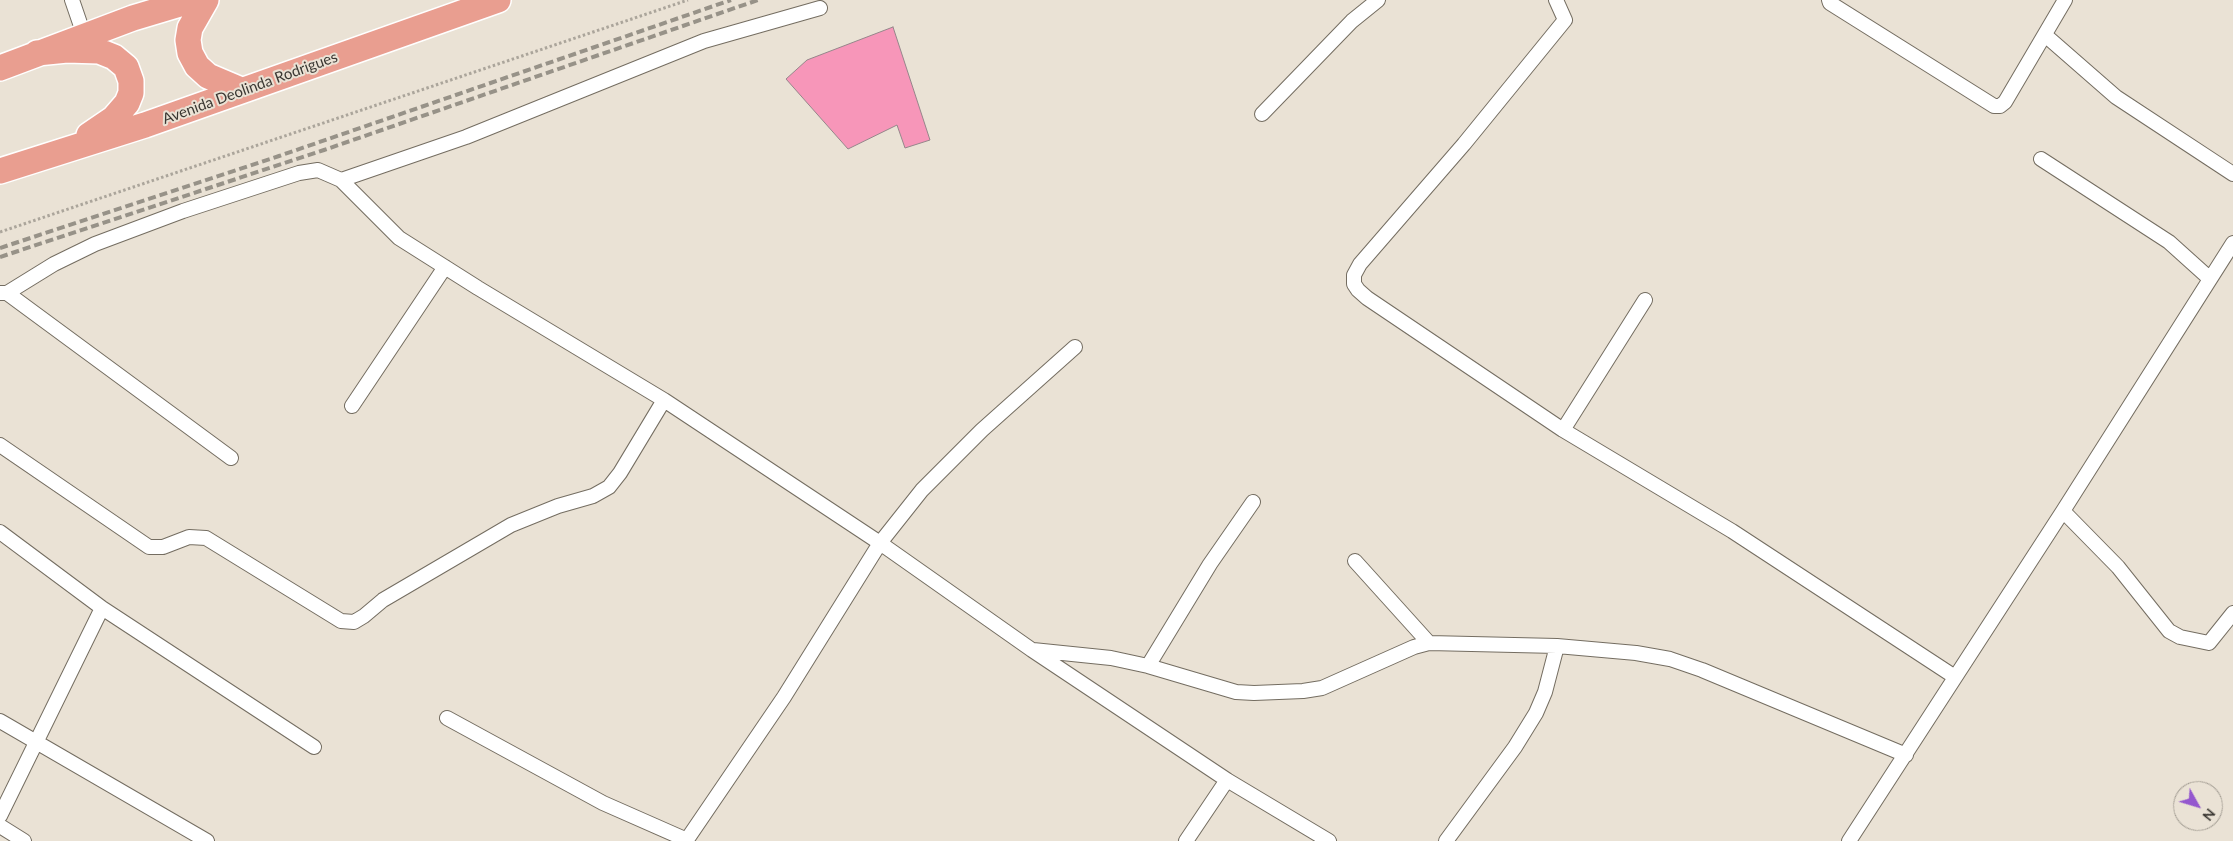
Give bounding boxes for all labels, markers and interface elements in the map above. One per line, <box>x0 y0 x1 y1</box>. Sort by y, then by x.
street label: Avenida Deolinda Rodrigues <box>160 48 340 128</box>
north arrow <box>2173 781 2223 831</box>
text: N <box>2199 806 2219 825</box>

